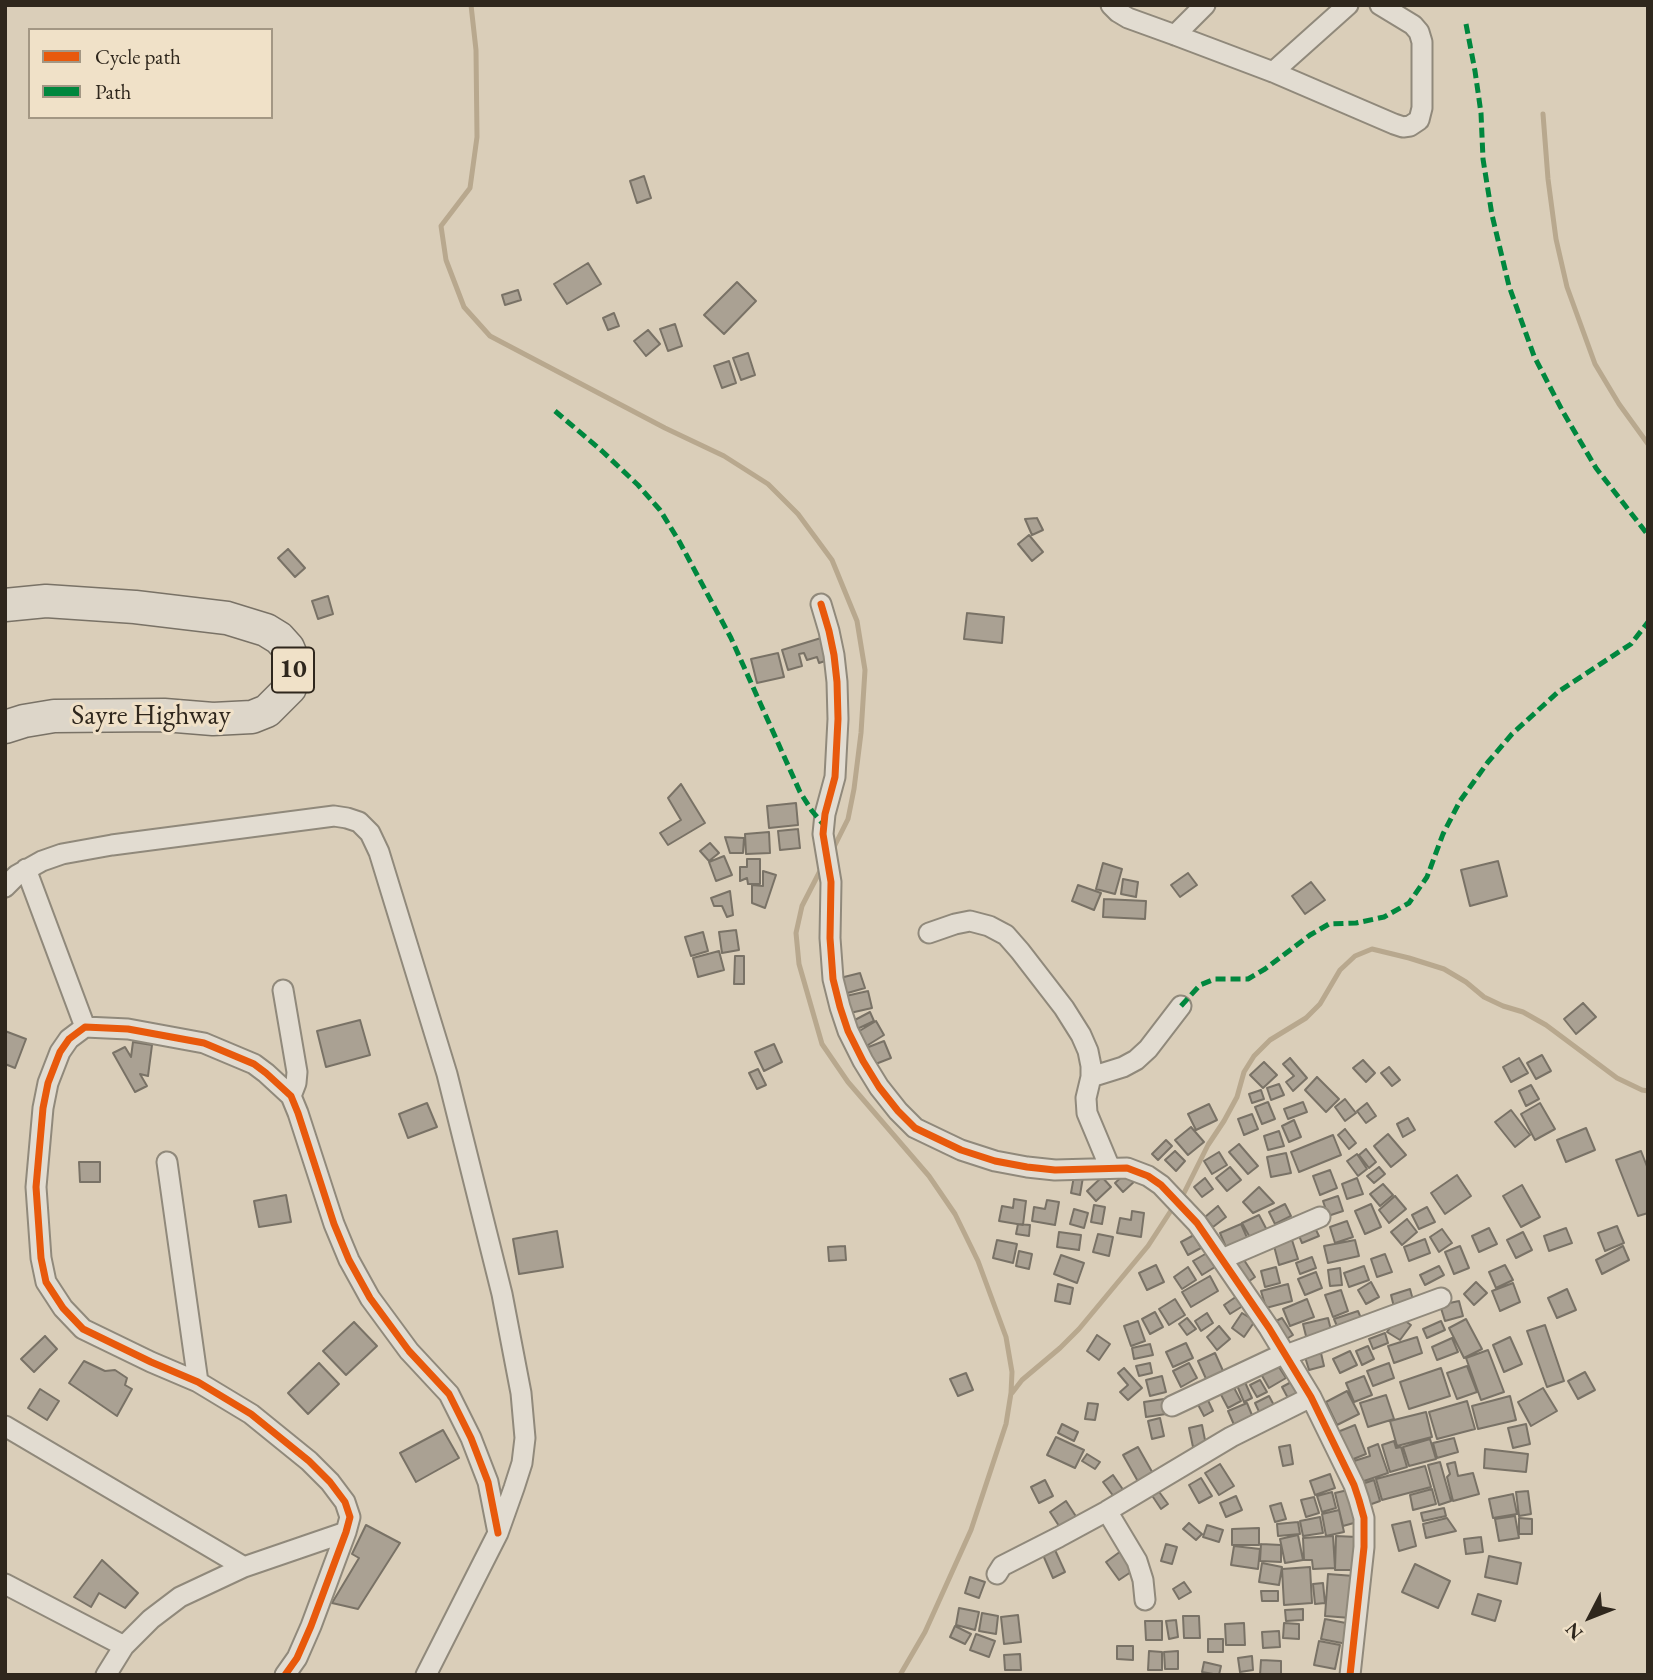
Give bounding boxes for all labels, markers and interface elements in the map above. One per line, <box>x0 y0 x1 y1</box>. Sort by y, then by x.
legend <box>28 28 273 119</box>
text: Cycle path <box>95 43 181 70</box>
text: Path <box>95 78 131 105</box>
road number: 10 <box>272 648 314 692</box>
street label: Sayre Highway <box>71 699 231 733</box>
north arrow <box>1555 1582 1625 1652</box>
text: N <box>1560 1617 1588 1645</box>

